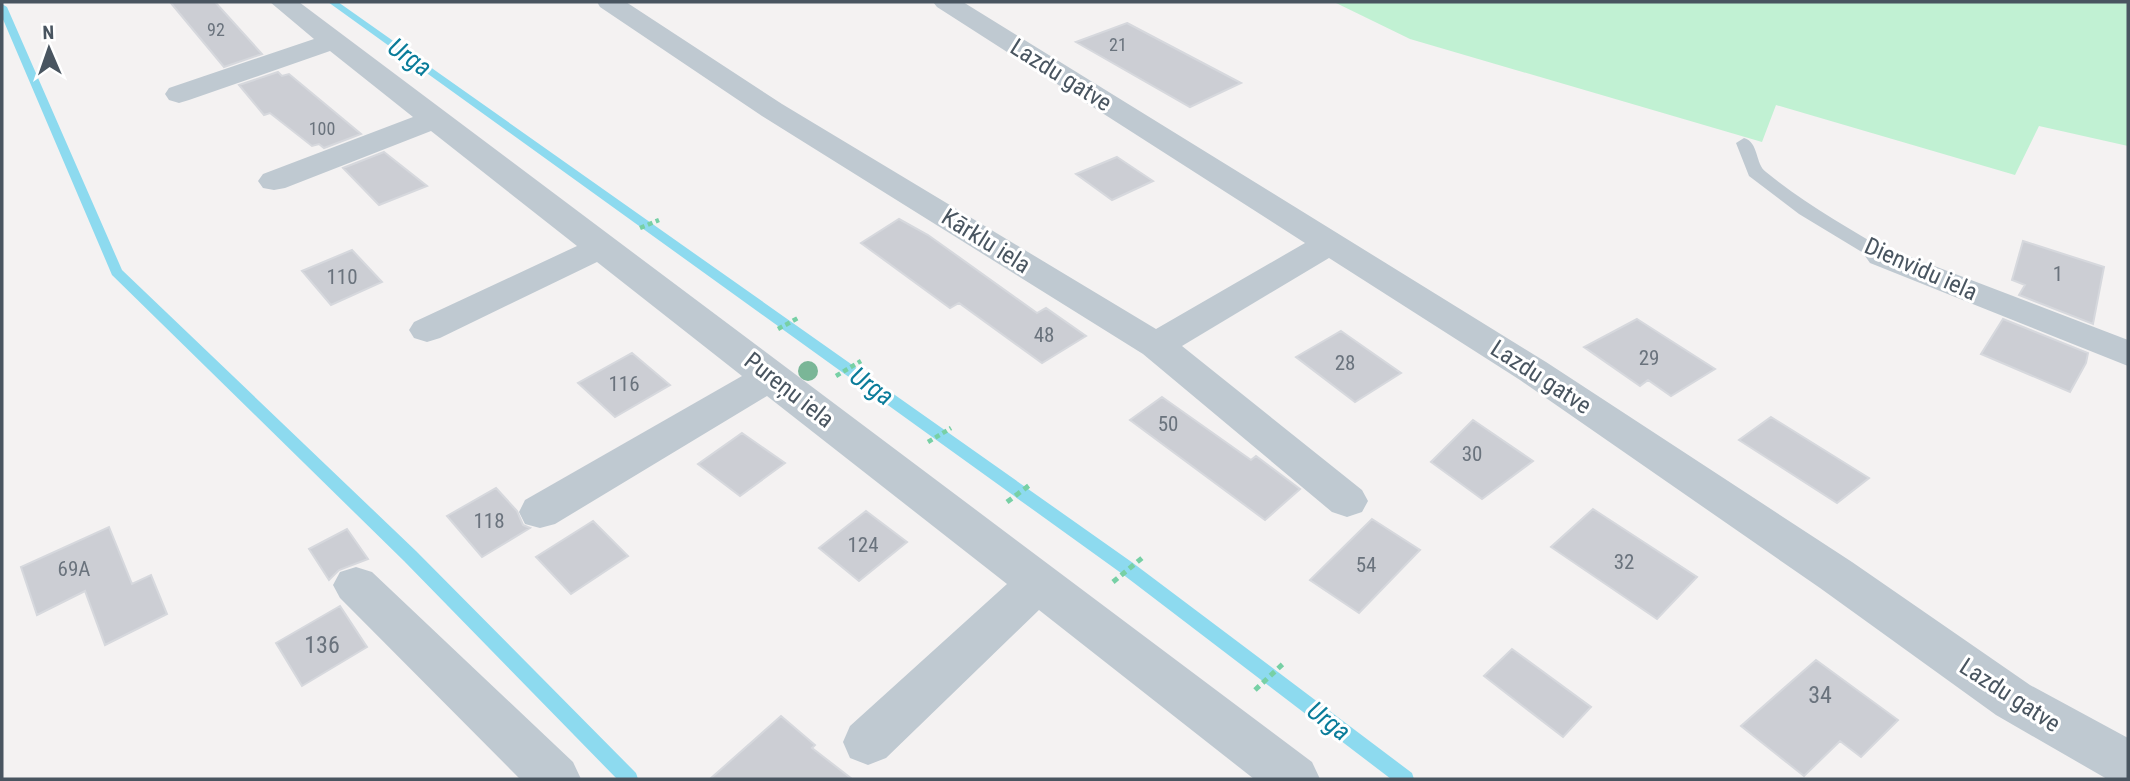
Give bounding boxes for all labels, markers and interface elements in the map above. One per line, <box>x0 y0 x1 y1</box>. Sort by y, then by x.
north arrow <box>14 14 84 84</box>
house number: 92 <box>207 19 225 40</box>
text: N <box>42 21 55 44</box>
water label: Urga <box>382 31 438 83</box>
street label: Lazdu gatve <box>1005 33 1117 117</box>
house number: 21 <box>1109 34 1127 55</box>
house number: 100 <box>309 118 335 139</box>
street label: Kārklu iela <box>937 203 1035 279</box>
street label: Dienvidu iela <box>1860 232 1982 306</box>
house number: 1 <box>2053 262 2063 286</box>
house number: 110 <box>326 265 358 289</box>
house number: 48 <box>1034 323 1054 347</box>
street label: Lazdu gatve <box>1486 334 1596 420</box>
street label: Pureņu iela <box>739 346 839 434</box>
house number: 29 <box>1639 346 1659 370</box>
house number: 28 <box>1335 351 1355 375</box>
water label: Urga <box>844 360 900 412</box>
house number: 116 <box>608 372 640 396</box>
house number: 50 <box>1158 412 1178 436</box>
house number: 30 <box>1462 442 1482 466</box>
house number: 118 <box>473 509 505 533</box>
house number: 124 <box>847 533 879 557</box>
house number: 32 <box>1614 550 1634 574</box>
house number: 54 <box>1356 553 1376 577</box>
house number: 69A <box>58 557 90 581</box>
house number: 136 <box>304 631 340 659</box>
street label: Lazdu gatve <box>1955 652 2065 738</box>
house number: 34 <box>1808 681 1832 709</box>
water label: Urga <box>1302 695 1356 747</box>

